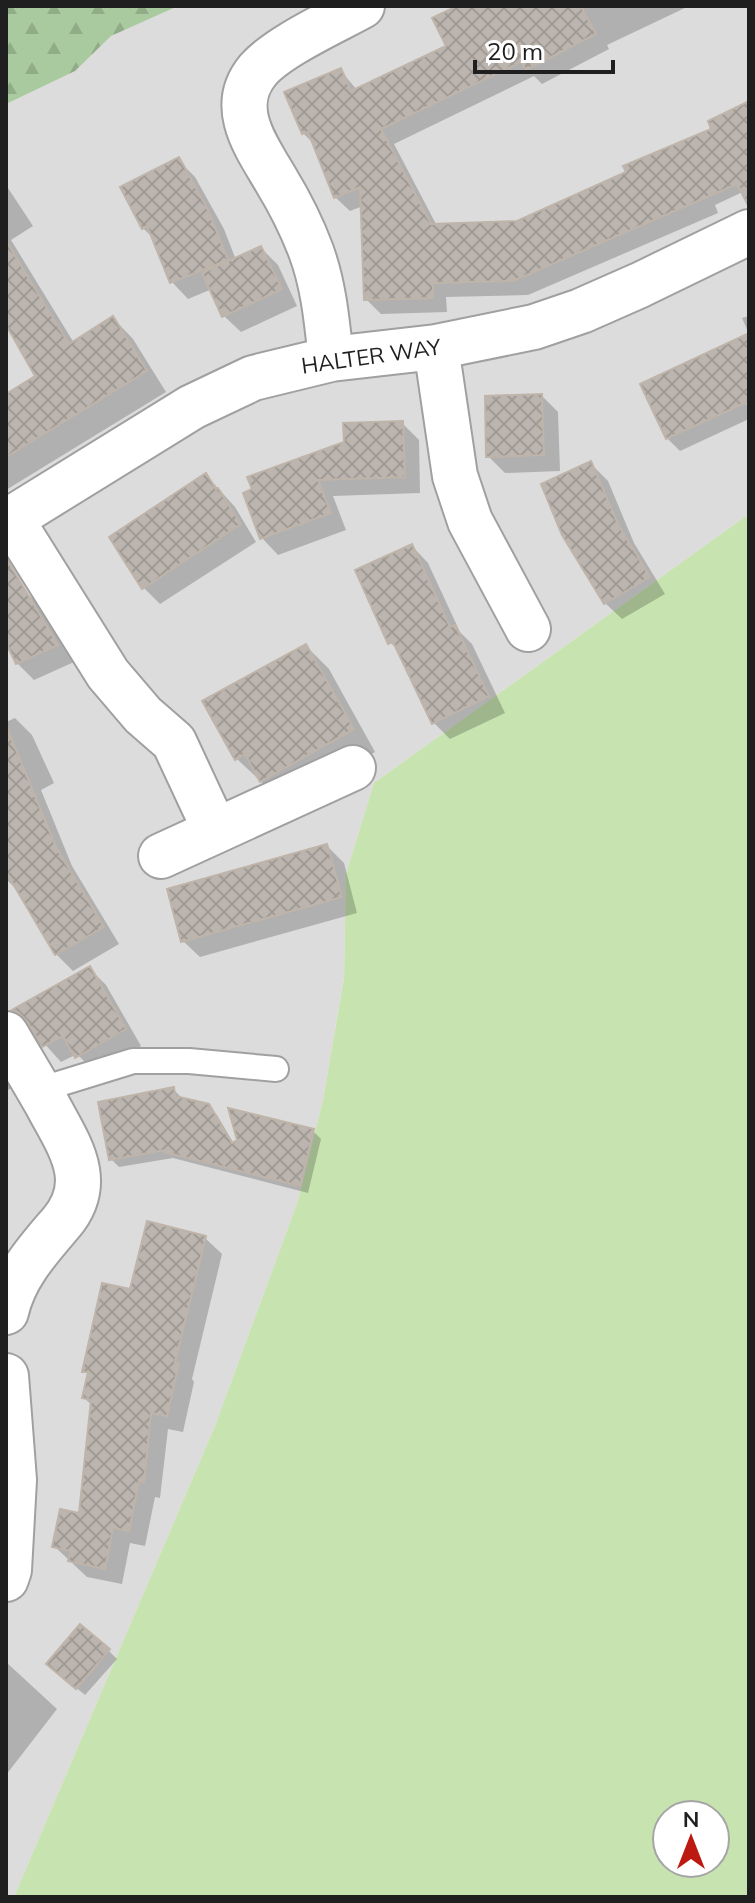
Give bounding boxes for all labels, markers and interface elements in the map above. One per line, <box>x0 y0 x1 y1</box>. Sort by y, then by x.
scale bar <box>475 24 613 74</box>
text: 20 m <box>487 36 543 66</box>
street label: HALTER WAY <box>299 332 443 380</box>
north arrow <box>651 1799 731 1879</box>
text: N <box>683 1805 699 1833</box>

